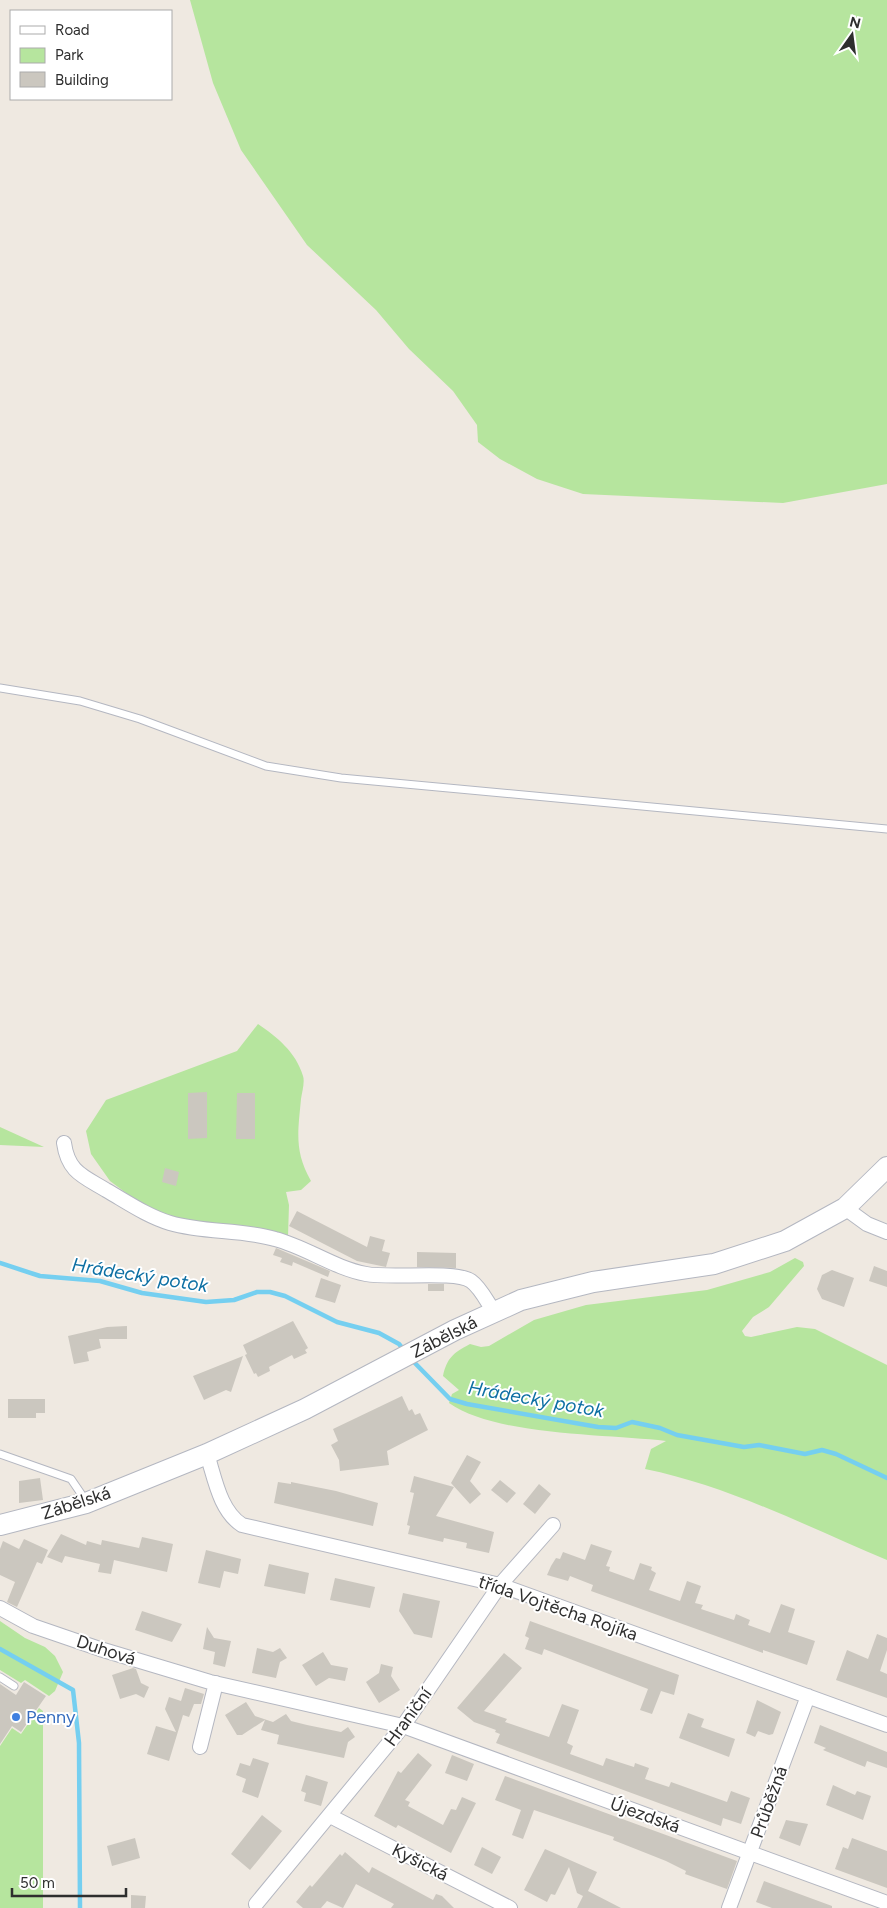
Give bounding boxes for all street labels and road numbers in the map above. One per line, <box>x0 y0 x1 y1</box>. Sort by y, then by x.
street label: Zábělská <box>407 1311 481 1363</box>
street label: Zábělská <box>39 1482 113 1524</box>
street label: třída Vojtěcha Rojíka <box>476 1570 640 1646</box>
street label: Duhová <box>74 1630 138 1670</box>
street label: Hraniční <box>379 1683 437 1751</box>
street label: Průběžná <box>746 1763 792 1841</box>
street label: Újezdská <box>607 1792 683 1838</box>
street label: Kyšická <box>388 1838 452 1886</box>

